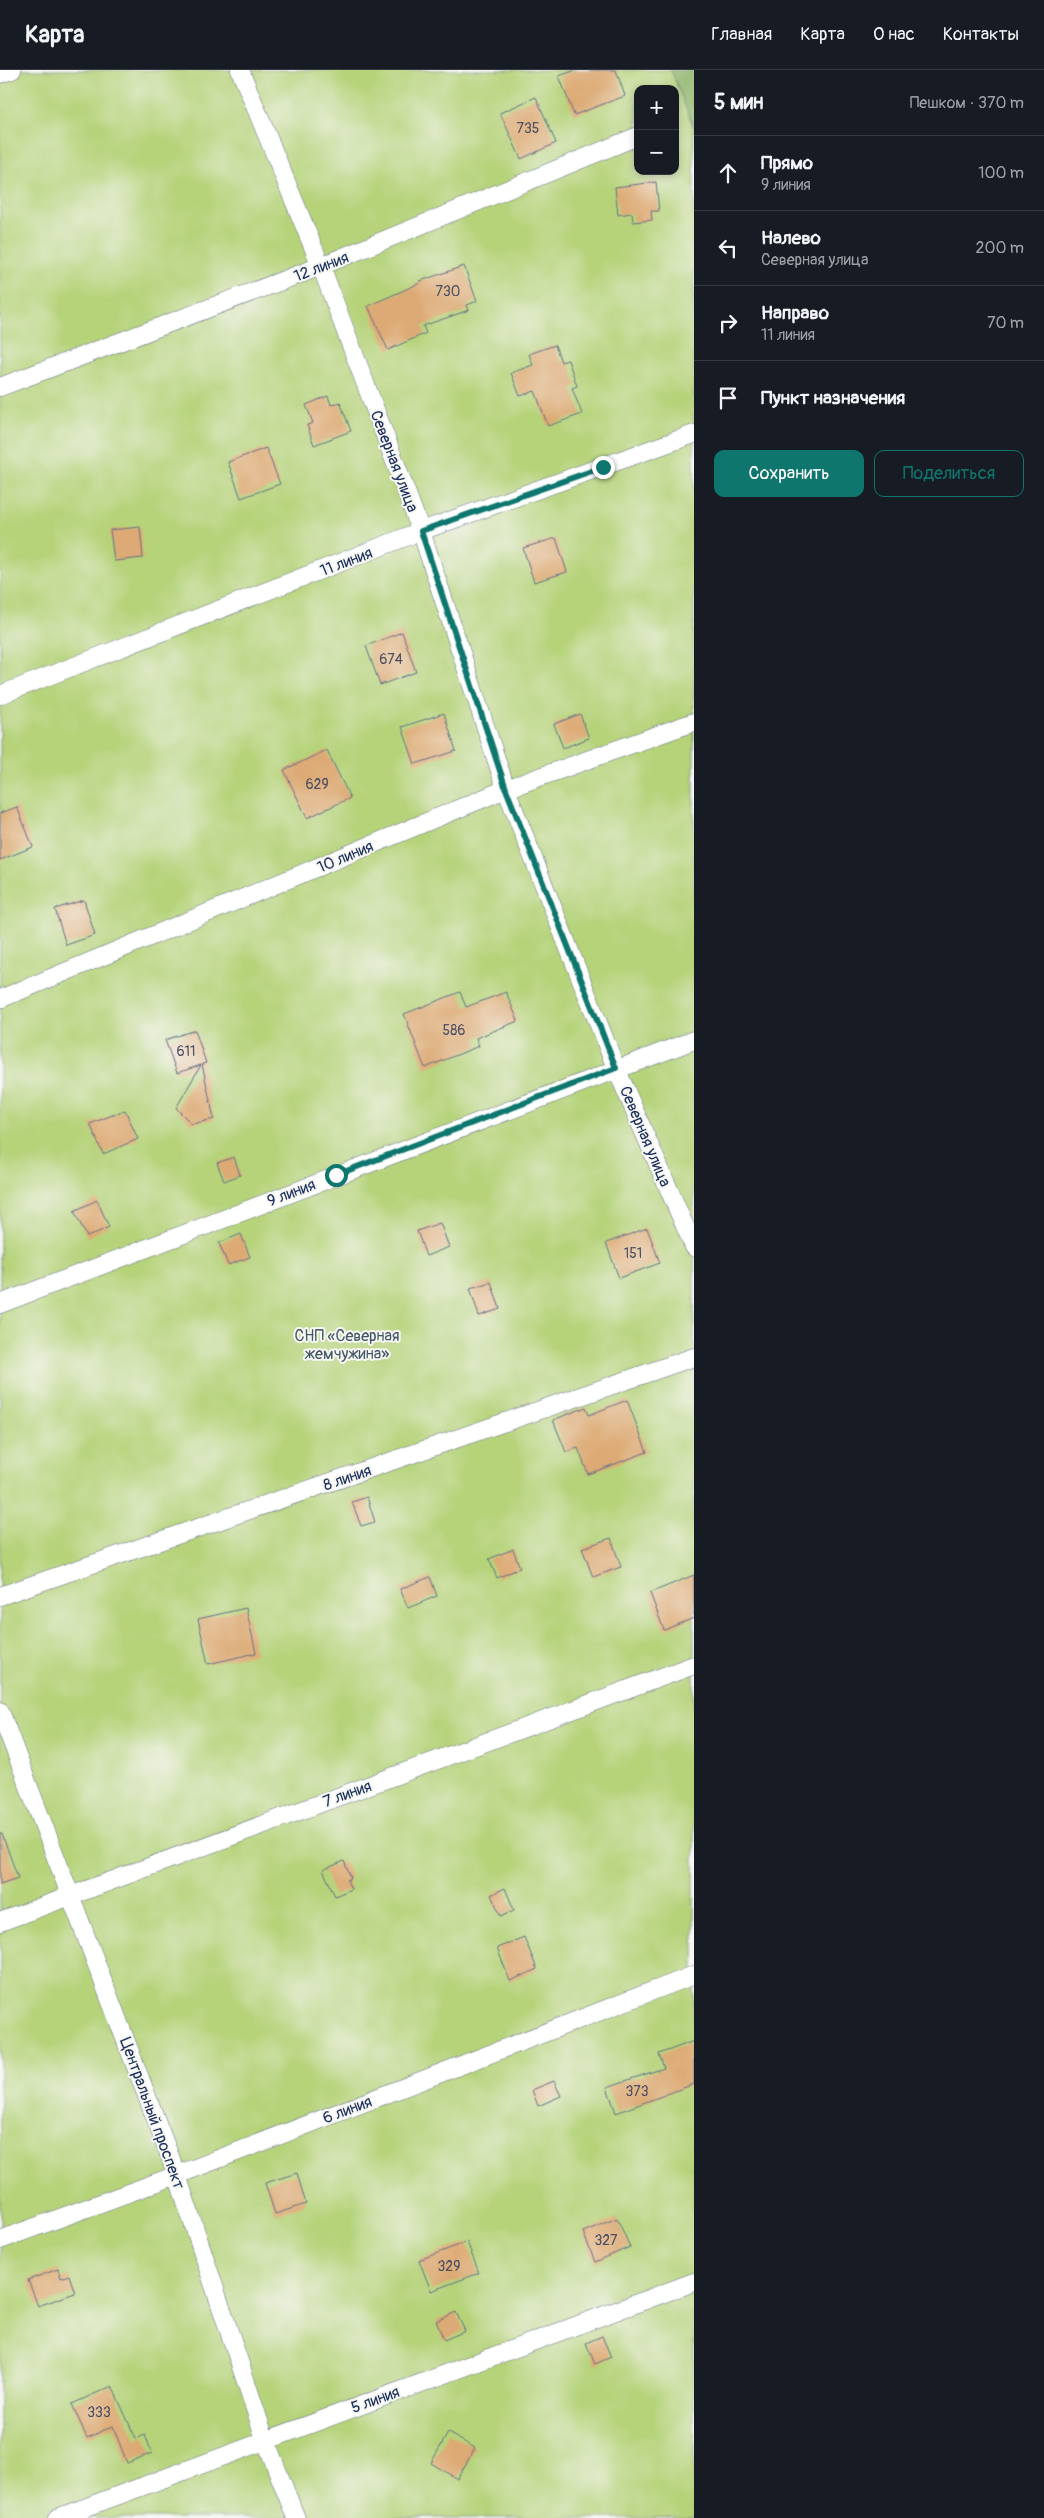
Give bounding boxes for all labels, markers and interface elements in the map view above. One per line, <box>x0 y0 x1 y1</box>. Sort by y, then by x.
text: Карта <box>25 20 84 49</box>
text: Главная <box>711 23 772 46</box>
text: Карта <box>800 23 845 46</box>
text: О нас <box>873 23 915 46</box>
text: Контакты <box>943 23 1019 46</box>
map controls <box>634 85 679 175</box>
button: + <box>634 85 679 130</box>
text: 5 мин <box>714 89 764 116</box>
text: Пешком · 370 m <box>910 93 1024 113</box>
house number: 735 <box>517 120 539 137</box>
button: − <box>634 130 679 175</box>
text: Прямо <box>761 151 813 175</box>
icon: ahead <box>714 159 742 187</box>
text: 100 m <box>978 163 1024 183</box>
text: 9 линия <box>761 175 811 195</box>
text: Налево <box>761 226 821 250</box>
icon: left <box>714 234 742 262</box>
text: 200 m <box>976 238 1024 258</box>
street label: 12 линия <box>291 247 351 286</box>
text: Северная улица <box>761 250 868 270</box>
house number: 730 <box>436 283 460 300</box>
text: Направо <box>761 301 829 325</box>
icon: right <box>714 309 742 337</box>
text: 70 m <box>987 313 1024 333</box>
text: 11 линия <box>761 325 815 345</box>
icon: arrive <box>714 384 742 412</box>
text: Пункт назначения <box>761 386 905 410</box>
street label: Северная улица <box>365 408 423 515</box>
button: Сохранить <box>714 450 864 497</box>
button: Поделиться <box>874 450 1024 497</box>
route end <box>592 456 615 479</box>
street label: 11 линия <box>317 543 375 581</box>
house number: 674 <box>379 651 403 668</box>
house number: 629 <box>305 776 329 793</box>
street label: 10 линия <box>314 836 376 878</box>
house number: 586 <box>443 1022 465 1039</box>
house number: 611 <box>176 1043 196 1060</box>
street label: Северная улица <box>615 1083 675 1190</box>
route start <box>325 1164 348 1187</box>
street label: 9 линия <box>264 1175 318 1211</box>
house number: 151 <box>624 1245 642 1262</box>
park label: СНП «Северная жемчужина» <box>294 1326 400 1364</box>
street label: 8 линия <box>321 1460 374 1495</box>
street label: 7 линия <box>320 1776 374 1812</box>
street label: Центральный проспект <box>115 2035 189 2192</box>
house number: 373 <box>625 2083 649 2100</box>
street label: 6 линия <box>320 2091 375 2128</box>
house number: 327 <box>594 2232 618 2249</box>
house number: 329 <box>438 2258 460 2275</box>
street label: 5 линия <box>348 2382 402 2418</box>
house number: 333 <box>87 2404 111 2421</box>

